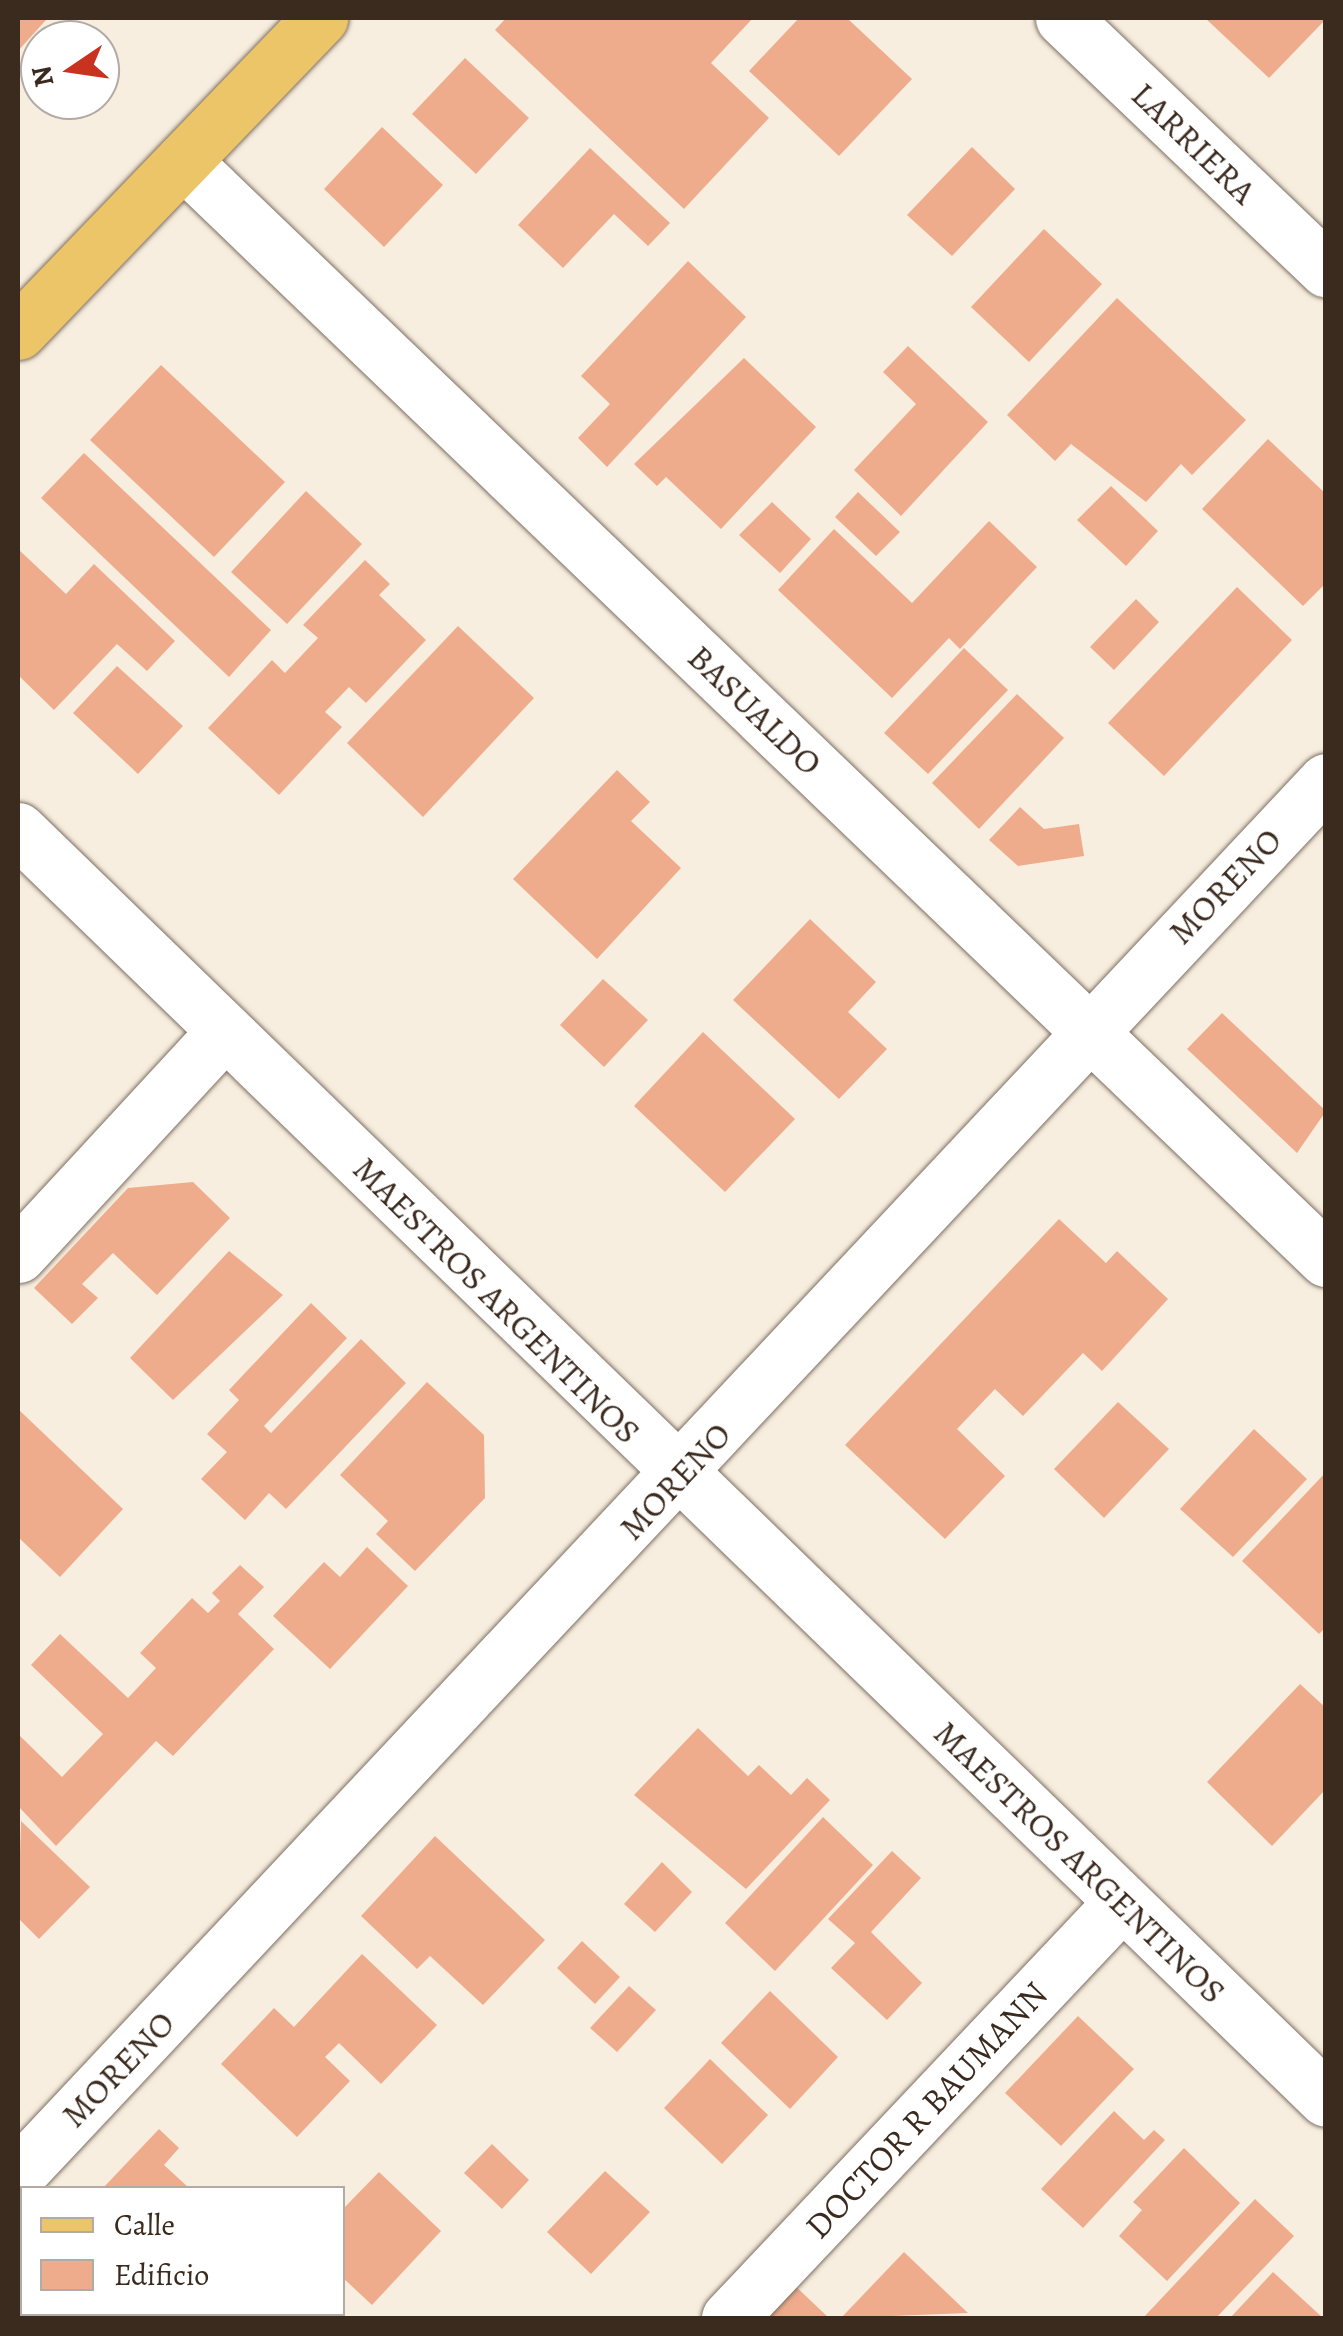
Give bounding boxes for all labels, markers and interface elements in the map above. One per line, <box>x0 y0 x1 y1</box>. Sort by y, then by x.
north arrow <box>20 20 120 120</box>
text: N <box>22 62 64 91</box>
street label: LARRIERA <box>1123 73 1265 213</box>
street label: BASUALDO <box>679 636 831 784</box>
street label: MORENO <box>1160 819 1290 953</box>
street label: MAESTROS ARGENTINOS <box>345 1148 649 1452</box>
street label: MORENO <box>610 1414 740 1548</box>
street label: MAESTROS ARGENTINOS <box>926 1712 1234 2012</box>
street label: DOCTOR R BAUMANN <box>796 1973 1056 2247</box>
street label: MORENO <box>53 2002 183 2136</box>
legend <box>20 2186 345 2316</box>
text: Calle <box>114 2205 175 2245</box>
text: Edificio <box>114 2255 209 2295</box>

